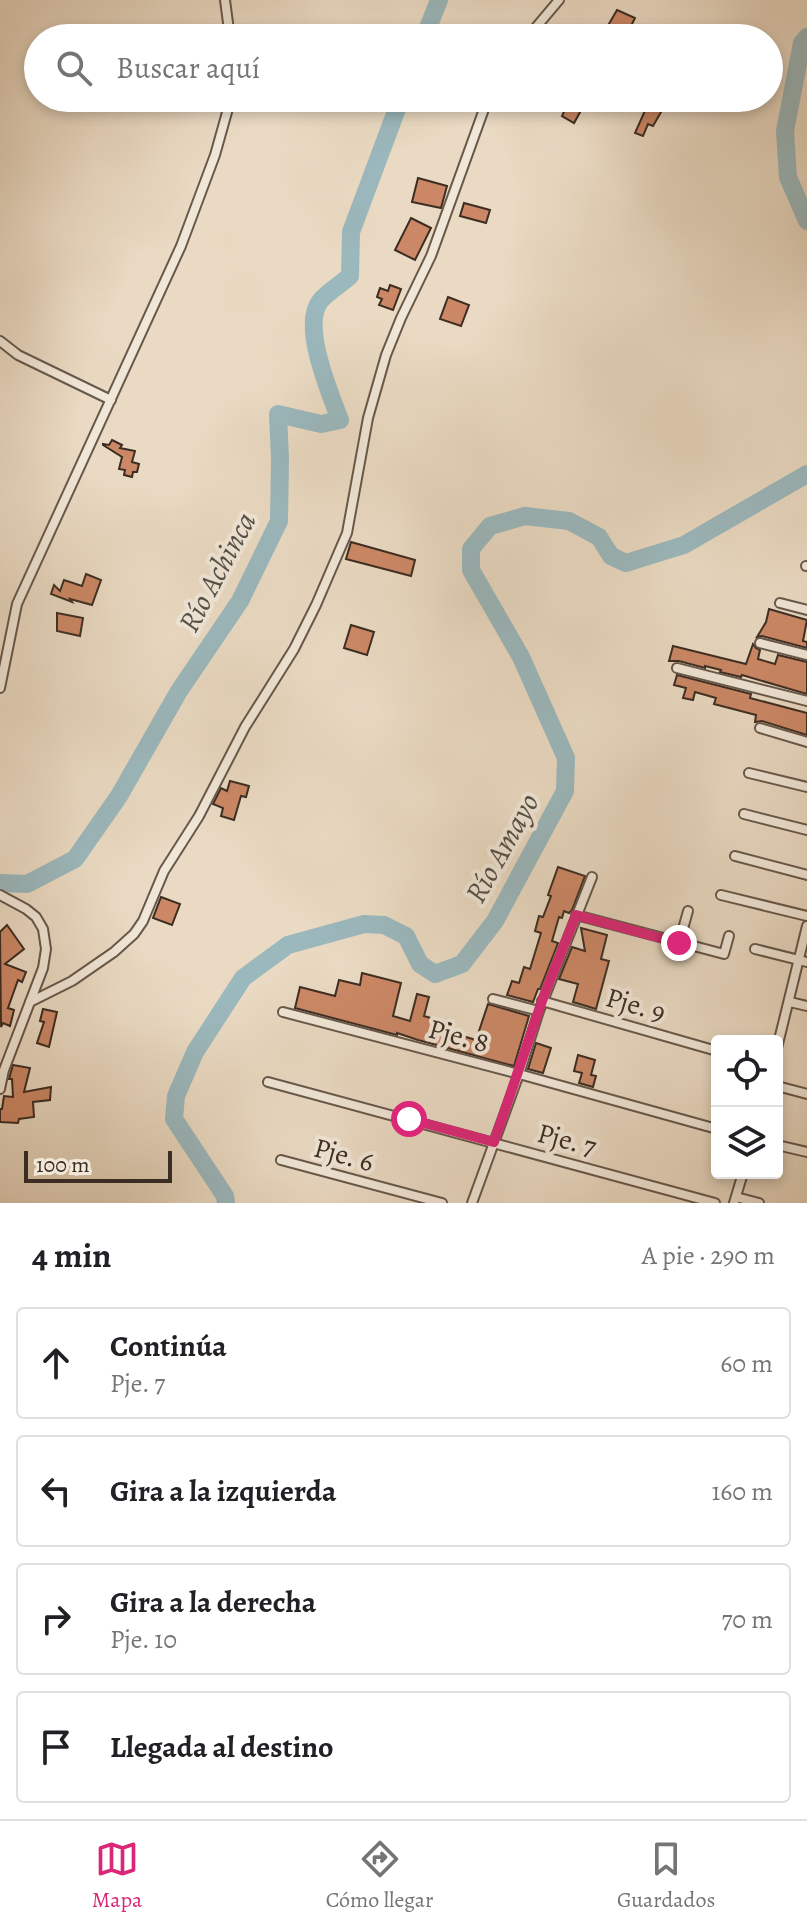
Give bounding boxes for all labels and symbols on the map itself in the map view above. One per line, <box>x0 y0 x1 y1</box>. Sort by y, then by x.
water label: Río Achinca <box>169 505 265 639</box>
water label: Río Amayo <box>456 786 548 910</box>
route end <box>661 925 697 961</box>
street label: Pje. 9 <box>601 978 670 1032</box>
street label: Pje. 8 <box>424 1010 493 1062</box>
route start <box>391 1101 427 1137</box>
street label: Pje. 7 <box>533 1114 601 1166</box>
street label: Pje. 6 <box>310 1129 378 1181</box>
scale bar <box>24 1147 172 1183</box>

